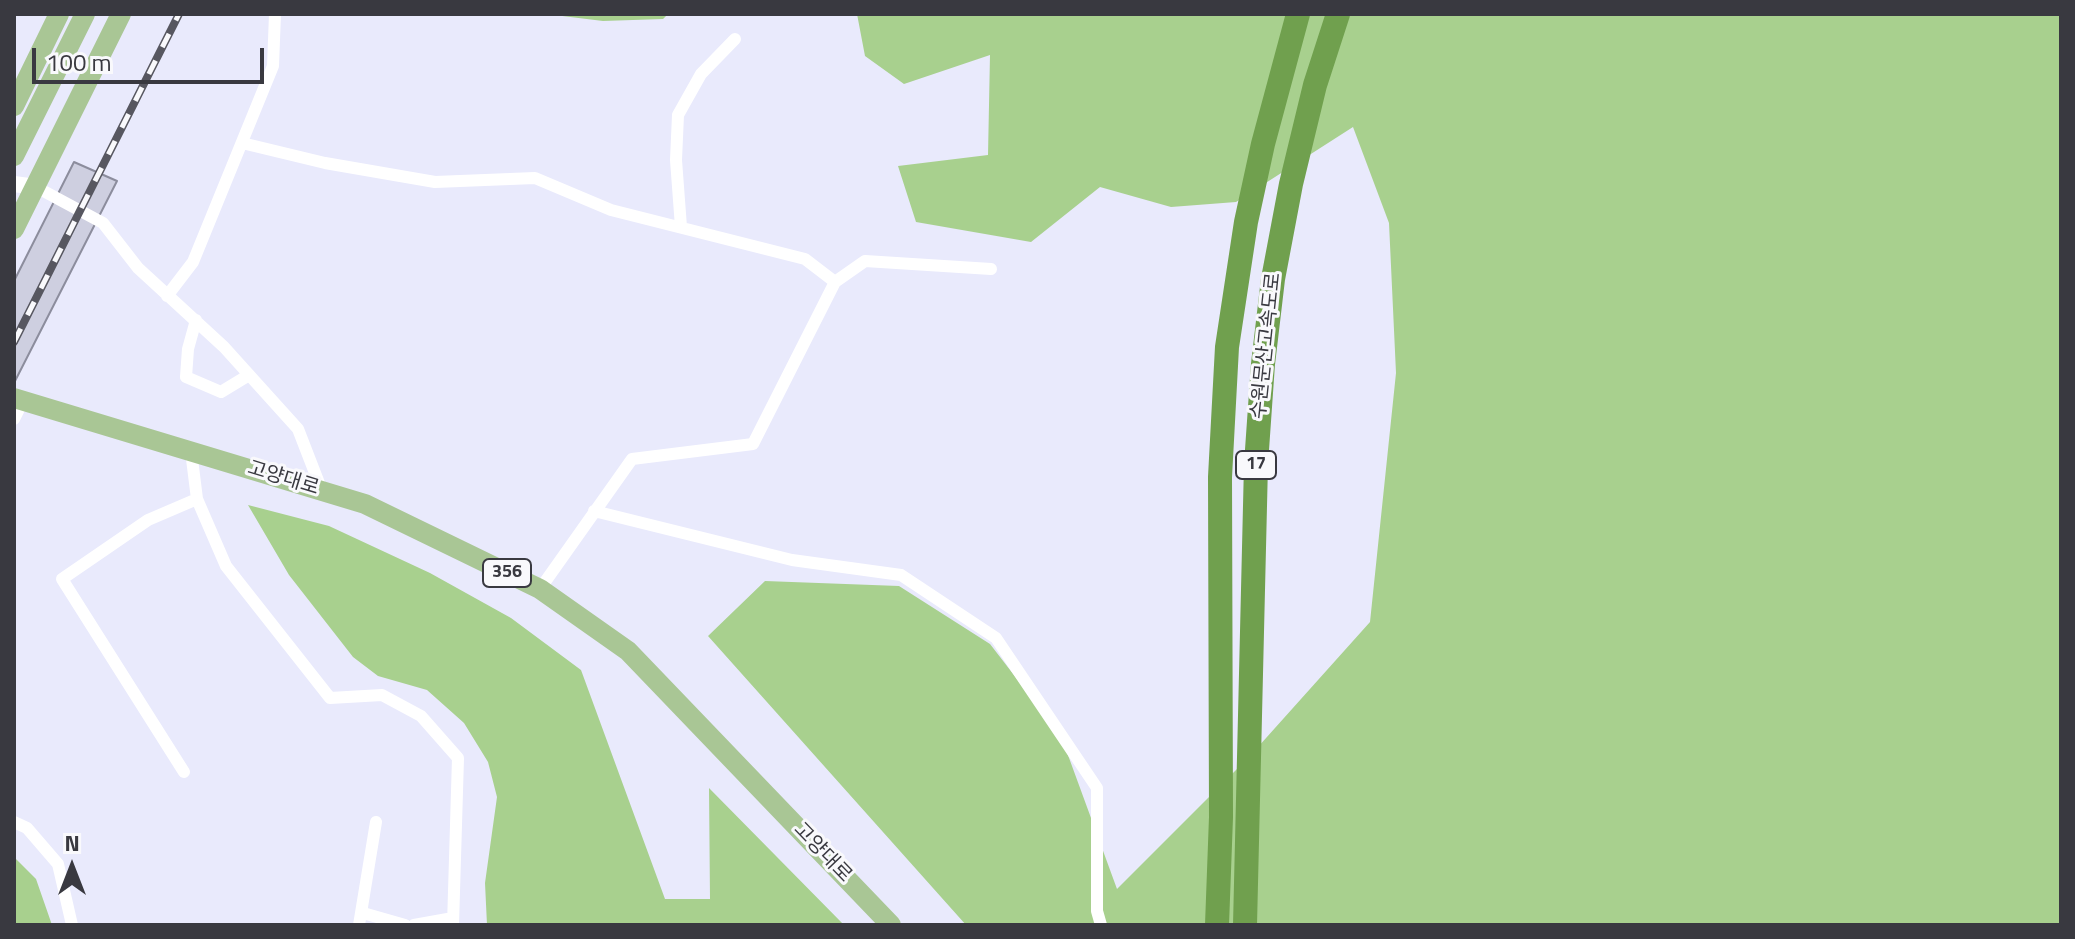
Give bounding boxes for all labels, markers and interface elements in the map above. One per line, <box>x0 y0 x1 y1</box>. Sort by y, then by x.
scale bar <box>36 32 268 82</box>
text: 100 m <box>46 44 112 80</box>
street label: 수원문산고속도로 <box>1247 272 1287 420</box>
road number: 17 <box>1236 451 1276 479</box>
street label: 고양대로 <box>244 457 322 501</box>
road number: 356 <box>483 559 531 587</box>
street label: 고양대로 <box>788 818 856 888</box>
text: N <box>64 826 80 860</box>
north arrow <box>32 827 112 907</box>

